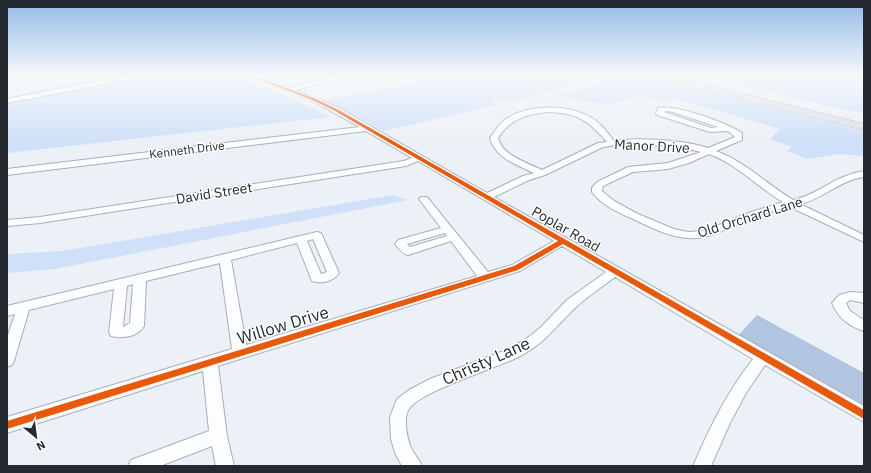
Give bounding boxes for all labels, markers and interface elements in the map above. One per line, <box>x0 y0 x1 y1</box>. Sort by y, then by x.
street label: Manor Drive <box>614 135 691 157</box>
street label: Kenneth Drive <box>148 137 226 162</box>
street label: David Street <box>175 178 253 208</box>
street label: Old Orchard Lane <box>695 192 805 242</box>
street label: Poplar Road <box>529 202 603 256</box>
street label: Willow Drive <box>235 301 331 349</box>
street label: Christy Lane <box>439 332 533 390</box>
north arrow <box>16 417 56 457</box>
text: N <box>34 438 48 454</box>

